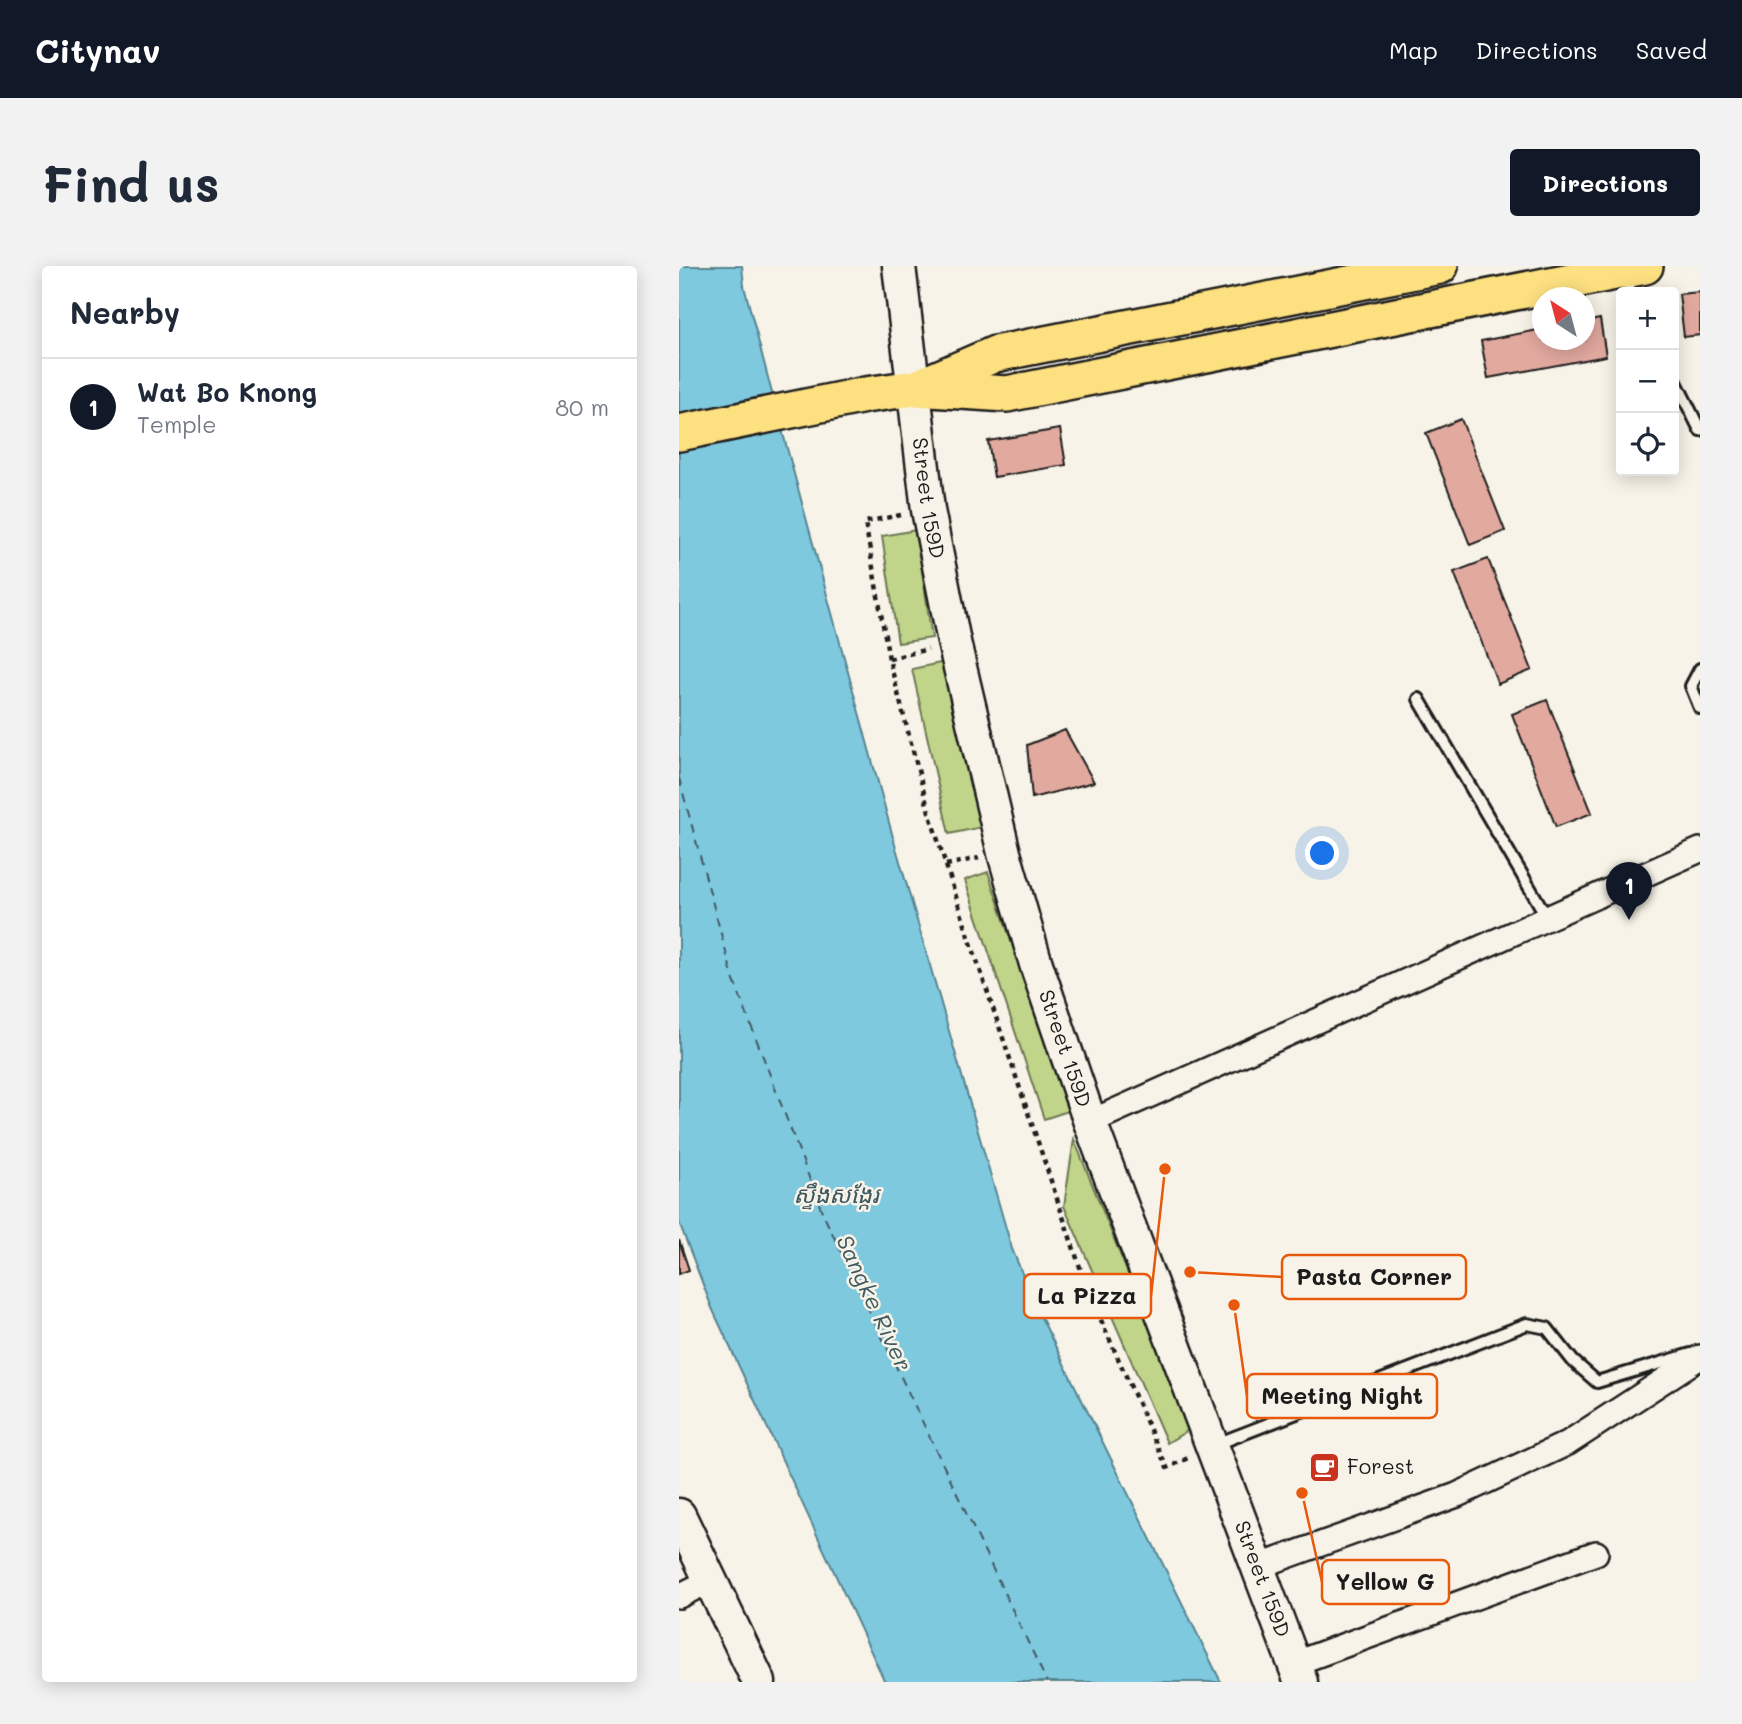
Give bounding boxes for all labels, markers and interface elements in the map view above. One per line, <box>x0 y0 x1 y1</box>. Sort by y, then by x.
text: Citynav <box>35 28 160 71</box>
text: Map <box>1389 34 1438 65</box>
text: Directions <box>1476 34 1598 65</box>
text: Saved <box>1636 34 1707 65</box>
button: Directions <box>1510 149 1700 216</box>
text: Find us <box>42 151 220 214</box>
north arrow <box>1532 287 1595 350</box>
map controls <box>1616 287 1679 476</box>
button: + <box>1616 287 1679 350</box>
text: Nearby <box>70 292 180 332</box>
button: − <box>1616 350 1679 413</box>
text: Wat Bo Knong <box>137 375 317 409</box>
text: 1 <box>88 392 98 422</box>
text: 80 m <box>555 392 609 422</box>
text: Temple <box>137 409 217 439</box>
button: locate <box>1616 413 1679 476</box>
street label: Street 159D <box>907 436 952 561</box>
your location <box>1305 836 1339 870</box>
pin: 1 <box>1606 862 1652 920</box>
street label: Street 159D <box>1034 986 1099 1110</box>
water label: ស្ទឹងសង្កែរ <box>793 1179 882 1210</box>
water label: Sangke River <box>830 1230 920 1375</box>
callout: Pasta Corner <box>1282 1255 1466 1299</box>
text: Pasta Corner <box>1296 1261 1452 1291</box>
callout: La Pizza <box>1024 1274 1151 1318</box>
text: La Pizza <box>1037 1280 1137 1310</box>
callout: Meeting Night <box>1247 1374 1437 1418</box>
text: Meeting Night <box>1261 1380 1423 1410</box>
cafe icon: Forest <box>1307 1450 1341 1484</box>
place label: Forest <box>1347 1452 1414 1479</box>
street label: Street 159D <box>1229 1517 1298 1640</box>
callout: Yellow G <box>1322 1560 1449 1604</box>
text: Yellow G <box>1336 1566 1435 1596</box>

